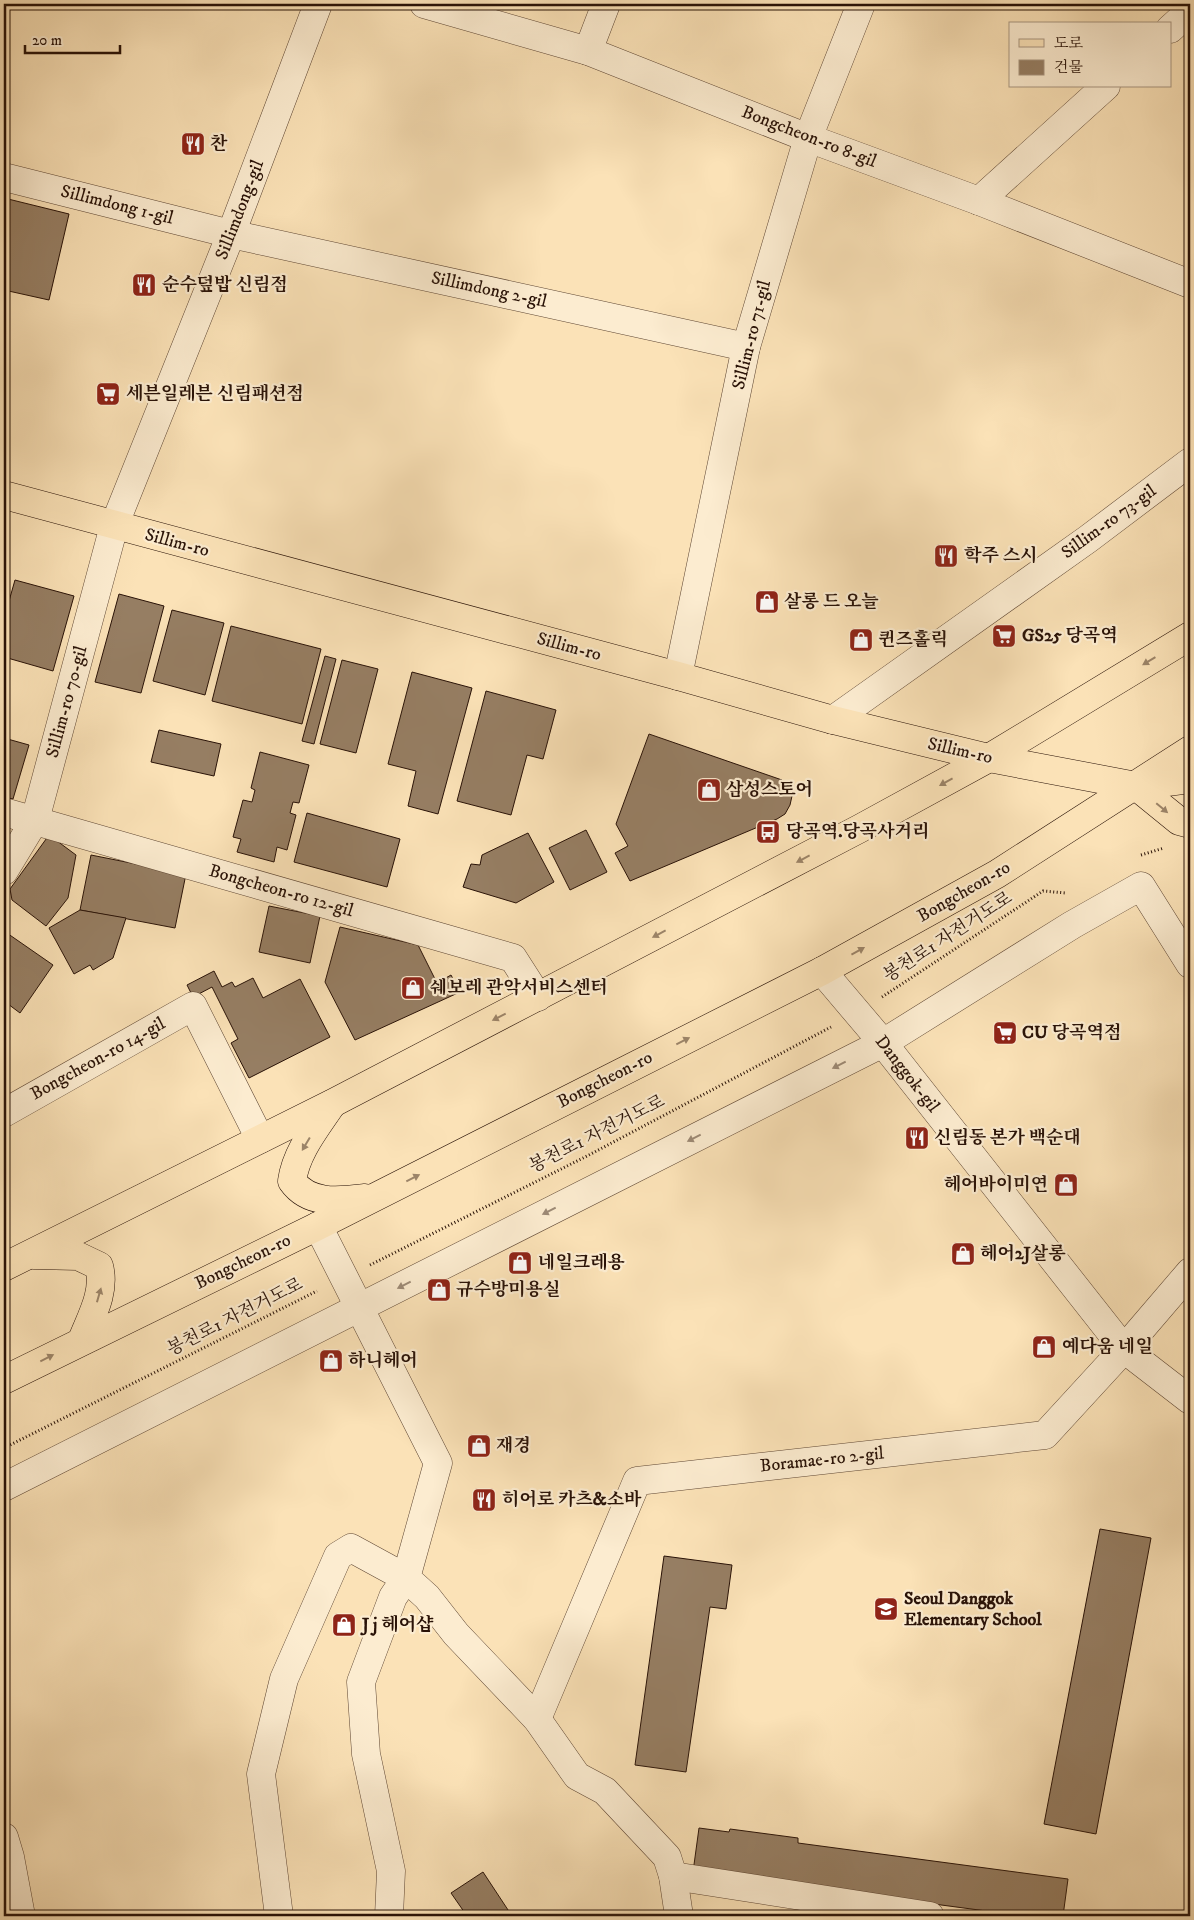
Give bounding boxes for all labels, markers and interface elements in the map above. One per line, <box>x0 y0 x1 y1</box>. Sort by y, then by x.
scale bar <box>25 22 120 54</box>
legend <box>1009 22 1172 88</box>
text: 20 m <box>32 31 62 50</box>
text: 도로 <box>1054 34 1083 53</box>
text: 건물 <box>1054 58 1083 77</box>
street label: Bongcheon-ro 8-gil <box>738 101 880 173</box>
restaurant icon: 찬 <box>180 131 206 157</box>
place label: 찬 <box>210 133 228 155</box>
street label: Sillimdong-gil <box>211 156 269 263</box>
street label: Sillimdong 1-gil <box>58 180 176 230</box>
street label: Sillimdong 2-gil <box>429 267 549 313</box>
restaurant icon: 순수덮밥 신림점 <box>131 272 157 298</box>
place label: 순수덮밥 신림점 <box>162 274 288 296</box>
street label: Sillim-ro 71-gil <box>728 277 776 392</box>
supermarket icon: 세븐일레븐 신림패션점 <box>95 381 121 407</box>
place label: 세븐일레븐 신림패션점 <box>126 383 304 405</box>
street label: Sillim-ro 73-gil <box>1057 480 1161 564</box>
street label: Sillim-ro <box>142 524 212 562</box>
restaurant icon: 학주 스시 <box>933 543 959 569</box>
place label: 학주 스시 <box>964 545 1037 567</box>
shop icon: 살롱 드 오늘 <box>754 589 780 615</box>
place label: 살롱 드 오늘 <box>784 591 879 613</box>
supermarket icon: GS25 당곡역 <box>991 623 1017 649</box>
place label: GS25 당곡역 <box>1022 625 1118 647</box>
shop icon: 퀸즈홀릭 <box>848 627 874 653</box>
street label: Sillim-ro <box>534 628 604 666</box>
place label: 퀸즈홀릭 <box>878 629 948 651</box>
street label: Sillim-ro 70-gil <box>41 643 93 760</box>
one-way arrow <box>1142 657 1155 666</box>
street label: Sillim-ro <box>925 733 995 769</box>
shop icon: 삼성스토어 <box>696 777 722 803</box>
one-way arrow <box>939 777 953 786</box>
place label: 삼성스토어 <box>726 779 813 801</box>
one-way arrow <box>1155 802 1168 813</box>
bus stop icon: 당곡역.당곡사거리 <box>755 819 781 845</box>
place label: 당곡역.당곡사거리 <box>786 821 929 843</box>
one-way arrow <box>796 854 810 863</box>
street label: Bongcheon-ro <box>914 856 1015 927</box>
street label: Bongcheon-ro 12-gil <box>206 860 356 922</box>
street label: 봉천로1 자전거도로 <box>879 887 1017 987</box>
one-way arrow <box>652 930 666 938</box>
one-way arrow <box>851 947 866 955</box>
shop icon: 쉐보레 관악서비스센터 <box>400 975 426 1001</box>
place label: 쉐보레 관악서비스센터 <box>430 977 608 999</box>
street label: Bongcheon-ro 14-gil <box>27 1013 170 1105</box>
one-way arrow <box>492 1013 506 1021</box>
supermarket icon: CU 당곡역점 <box>992 1020 1018 1046</box>
place label: CU 당곡역점 <box>1022 1022 1121 1044</box>
street label: Danggok-gil <box>870 1031 944 1117</box>
one-way arrow <box>676 1037 690 1045</box>
street label: Bongcheon-ro <box>554 1047 656 1113</box>
one-way arrow <box>832 1061 846 1069</box>
street label: 봉천로1 자전거도로 <box>525 1090 669 1178</box>
restaurant icon: 신림동 본가 백순대 <box>904 1125 930 1151</box>
place label: 신림동 본가 백순대 <box>934 1127 1081 1149</box>
one-way arrow <box>687 1134 701 1142</box>
one-way arrow <box>302 1137 311 1150</box>
shop icon: 헤어바이미연 <box>1053 1172 1079 1198</box>
one-way arrow <box>406 1174 420 1182</box>
place label: 헤어바이미연 <box>944 1174 1048 1196</box>
one-way arrow <box>542 1207 556 1215</box>
street label: Bongcheon-ro <box>192 1229 295 1295</box>
shop icon: 헤어2J살롱 <box>950 1241 976 1267</box>
place label: 헤어2J살롱 <box>980 1243 1066 1265</box>
shop icon: 네일크레용 <box>507 1250 533 1276</box>
place label: 네일크레용 <box>538 1252 625 1274</box>
street label: 봉천로1 자전거도로 <box>163 1273 307 1361</box>
shop icon: 규수방미용실 <box>426 1277 452 1303</box>
place label: 규수방미용실 <box>456 1279 560 1301</box>
one-way arrow <box>397 1281 411 1289</box>
one-way arrow <box>95 1287 103 1302</box>
shop icon: 예다움 네일 <box>1031 1334 1057 1360</box>
place label: 예다움 네일 <box>1062 1336 1153 1358</box>
shop icon: 하니헤어 <box>318 1348 344 1374</box>
place label: 하니헤어 <box>348 1350 418 1372</box>
one-way arrow <box>40 1354 54 1362</box>
shop icon: 재경 <box>466 1433 492 1459</box>
place label: 재경 <box>496 1435 531 1457</box>
street label: Boramae-ro 2-gil <box>759 1442 886 1477</box>
restaurant icon: 히어로 카츠&소바 <box>471 1487 497 1513</box>
place label: 히어로 카츠&소바 <box>502 1489 642 1511</box>
place label: Seoul Danggok Elementary School <box>904 1588 1042 1631</box>
school or university icon: Seoul Danggok Elementary School <box>873 1596 899 1622</box>
shop icon: J j 헤어샵 <box>331 1612 357 1638</box>
place label: J j 헤어샵 <box>360 1614 434 1636</box>

